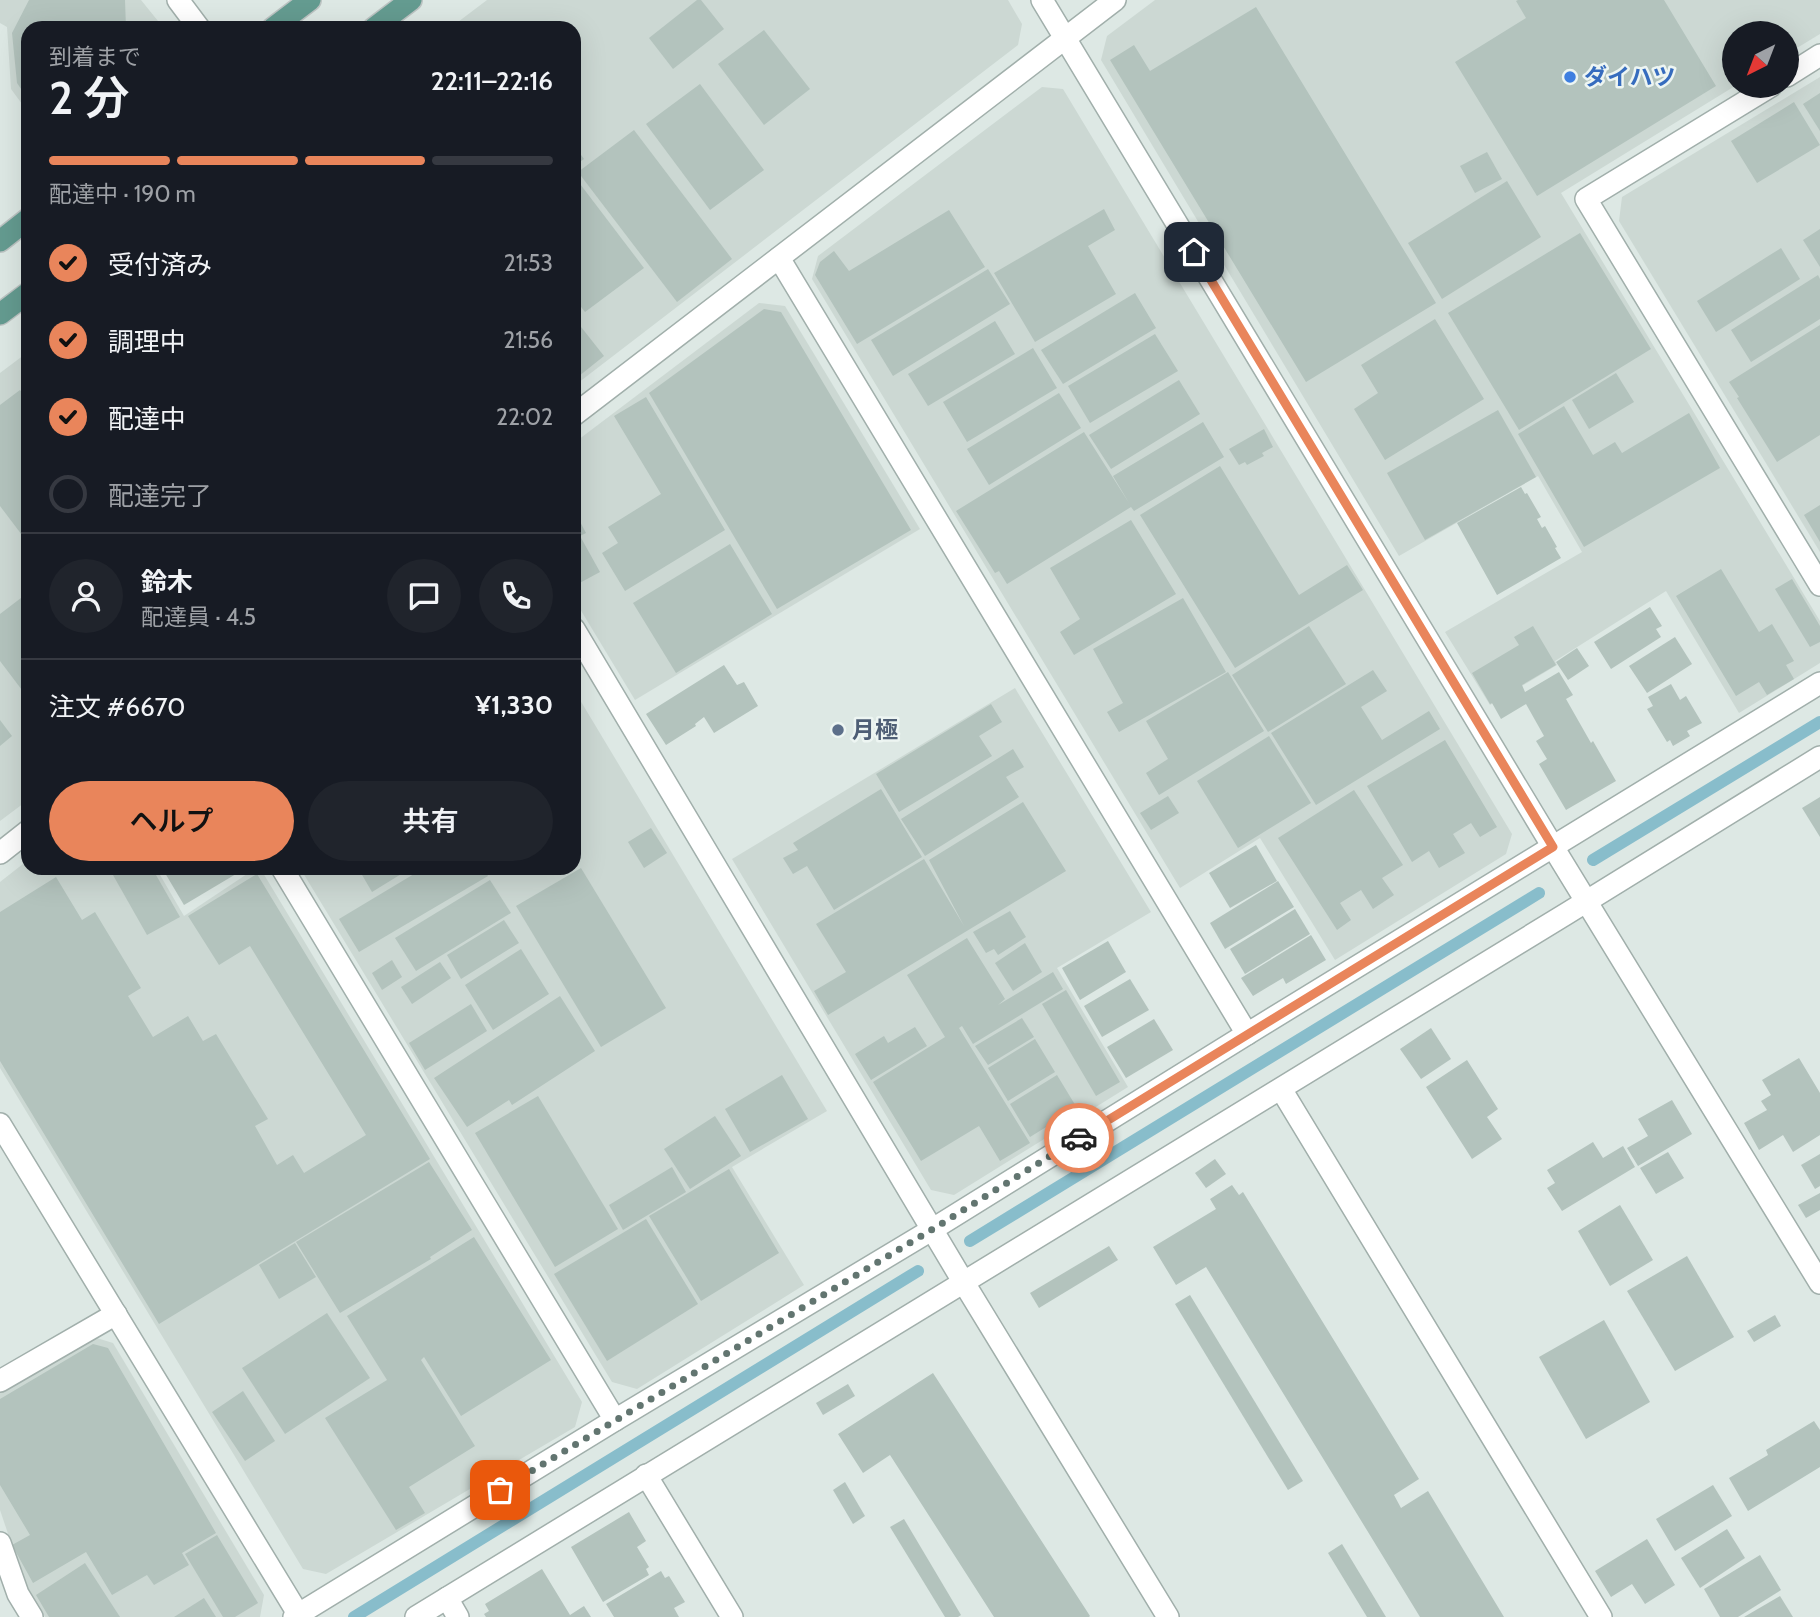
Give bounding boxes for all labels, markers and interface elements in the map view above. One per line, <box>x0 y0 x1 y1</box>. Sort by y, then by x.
north arrow <box>1722 21 1799 98</box>
map controls <box>1722 21 1799 98</box>
text: 到着まで <box>49 43 141 71</box>
place label: ダイハツ <box>1584 63 1676 91</box>
text: 22:11–22:16 <box>431 65 553 97</box>
marker: ダイハツ <box>1562 69 1578 85</box>
text: 2 分 <box>49 70 130 126</box>
text: 配達中 · 190 m <box>49 180 196 208</box>
pin <box>1164 222 1224 282</box>
icon: home <box>1175 233 1213 271</box>
icon: check <box>49 244 87 282</box>
text: 受付済み <box>108 249 212 281</box>
text: 21:53 <box>504 249 553 277</box>
icon: check <box>49 321 87 359</box>
text: 調理中 <box>108 326 186 358</box>
text: 21:56 <box>503 326 553 354</box>
icon: check <box>49 398 87 436</box>
text: 配達中 <box>108 403 186 435</box>
text: 22:02 <box>496 403 553 431</box>
text: 配達完了 <box>108 480 212 512</box>
button: person <box>49 559 123 633</box>
button: chat <box>387 559 461 633</box>
button: phone <box>479 559 553 633</box>
text: 鈴木 <box>141 566 193 598</box>
text: 配達員 · 4.5 <box>141 603 256 631</box>
text: ¥1,330 <box>475 689 553 721</box>
text: 注文 #6670 <box>49 691 185 723</box>
place label: 月極 <box>852 716 898 744</box>
marker: 月極 <box>830 722 846 738</box>
button: ヘルプ <box>49 781 294 861</box>
button: 共有 <box>308 781 553 861</box>
courier <box>1044 1103 1114 1173</box>
icon: car <box>1060 1119 1098 1157</box>
pin <box>470 1460 530 1520</box>
icon: bag <box>481 1471 519 1509</box>

